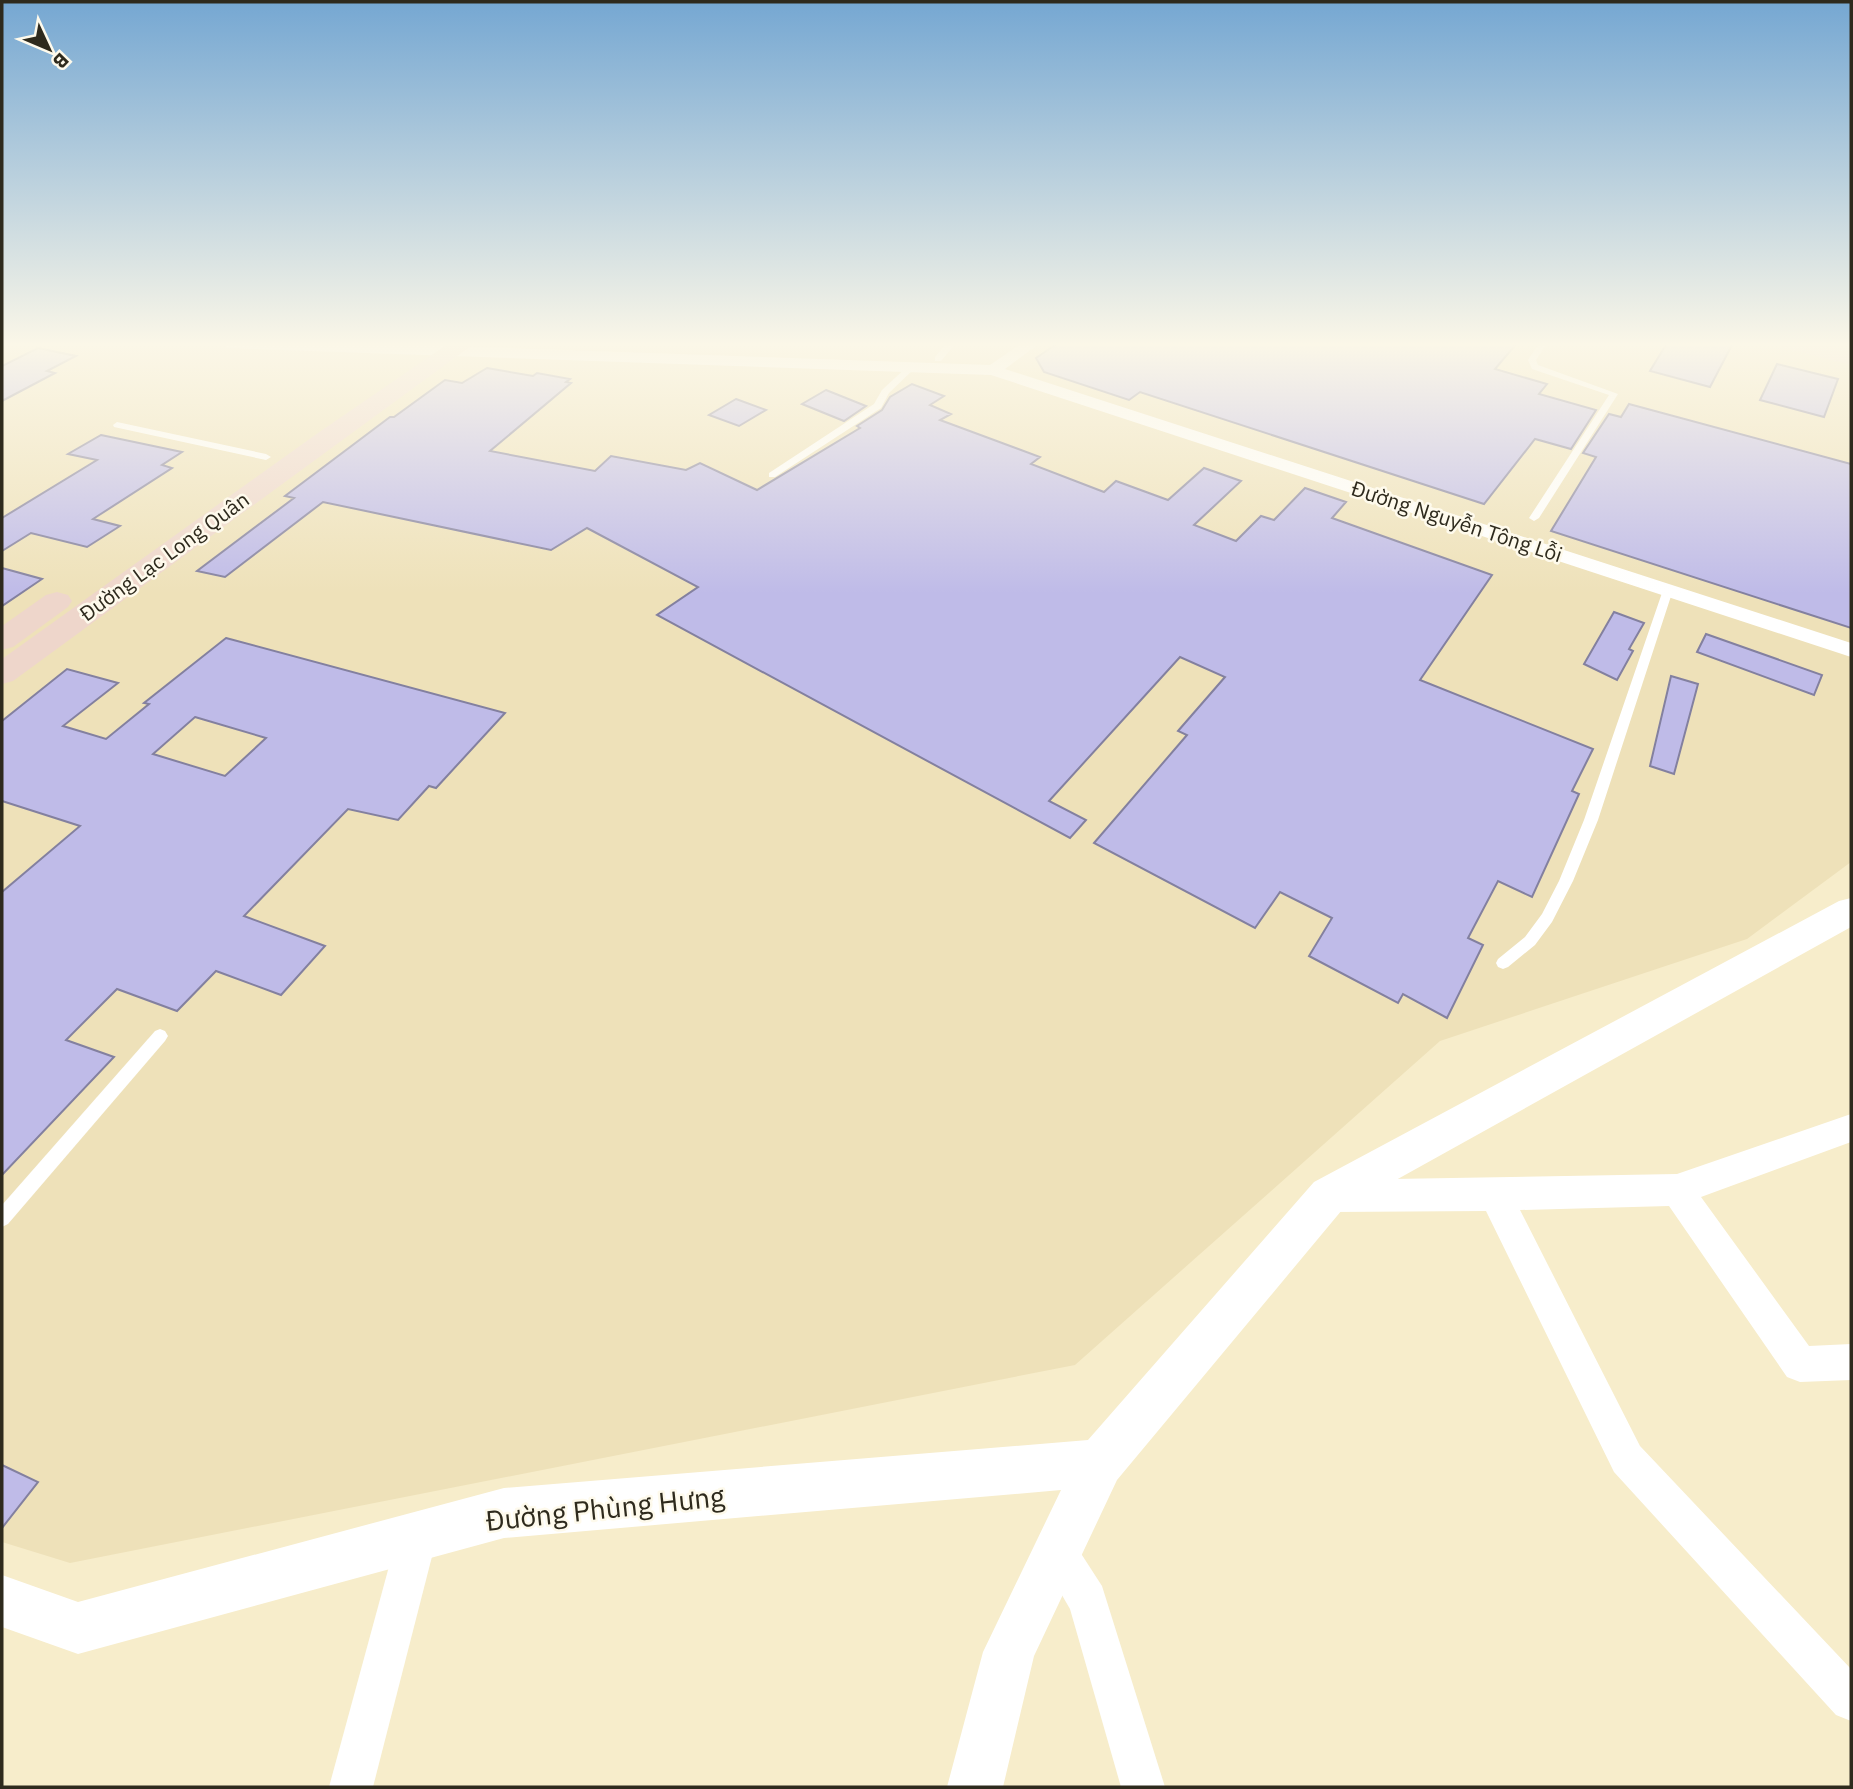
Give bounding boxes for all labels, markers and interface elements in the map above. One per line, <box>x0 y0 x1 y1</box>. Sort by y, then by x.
north arrow <box>14 14 84 84</box>
text: B <box>48 48 74 74</box>
street label: Đường Nguyễn Tông Lỗi <box>1348 474 1566 568</box>
street label: Đường Lạc Long Quân <box>74 485 254 627</box>
street label: Đường Phùng Hưng <box>484 1477 727 1539</box>

